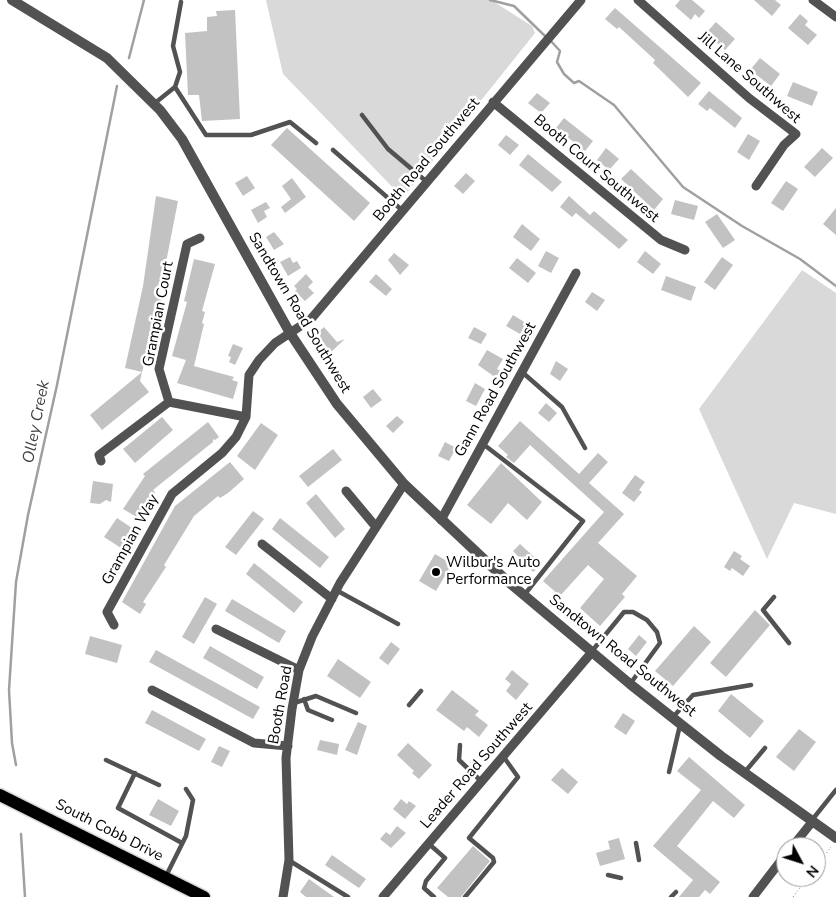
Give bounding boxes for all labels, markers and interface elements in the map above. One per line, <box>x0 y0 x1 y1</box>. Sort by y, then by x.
street label: Jill Lane Southwest <box>694 29 804 127</box>
street label: Booth Road Southwest <box>370 95 484 225</box>
street label: Booth Court Southwest <box>530 111 662 227</box>
street label: Sandtown Road Southwest <box>244 229 354 397</box>
street label: Grampian Court <box>140 260 178 368</box>
street label: Gann Road Southwest <box>452 320 540 460</box>
water label: Olley Creek <box>20 379 54 465</box>
street label: Grampian Way <box>99 492 163 588</box>
place label: Wilbur's Auto Performance <box>446 554 540 589</box>
marker: Wilbur's Auto Performance <box>430 566 442 578</box>
street label: Sandtown Road Southwest <box>545 591 699 721</box>
street label: Booth Road <box>265 664 297 746</box>
street label: Leader Road Southwest <box>417 699 537 833</box>
street label: South Cobb Drive <box>52 796 166 866</box>
north arrow <box>776 837 826 887</box>
text: N <box>801 861 823 881</box>

